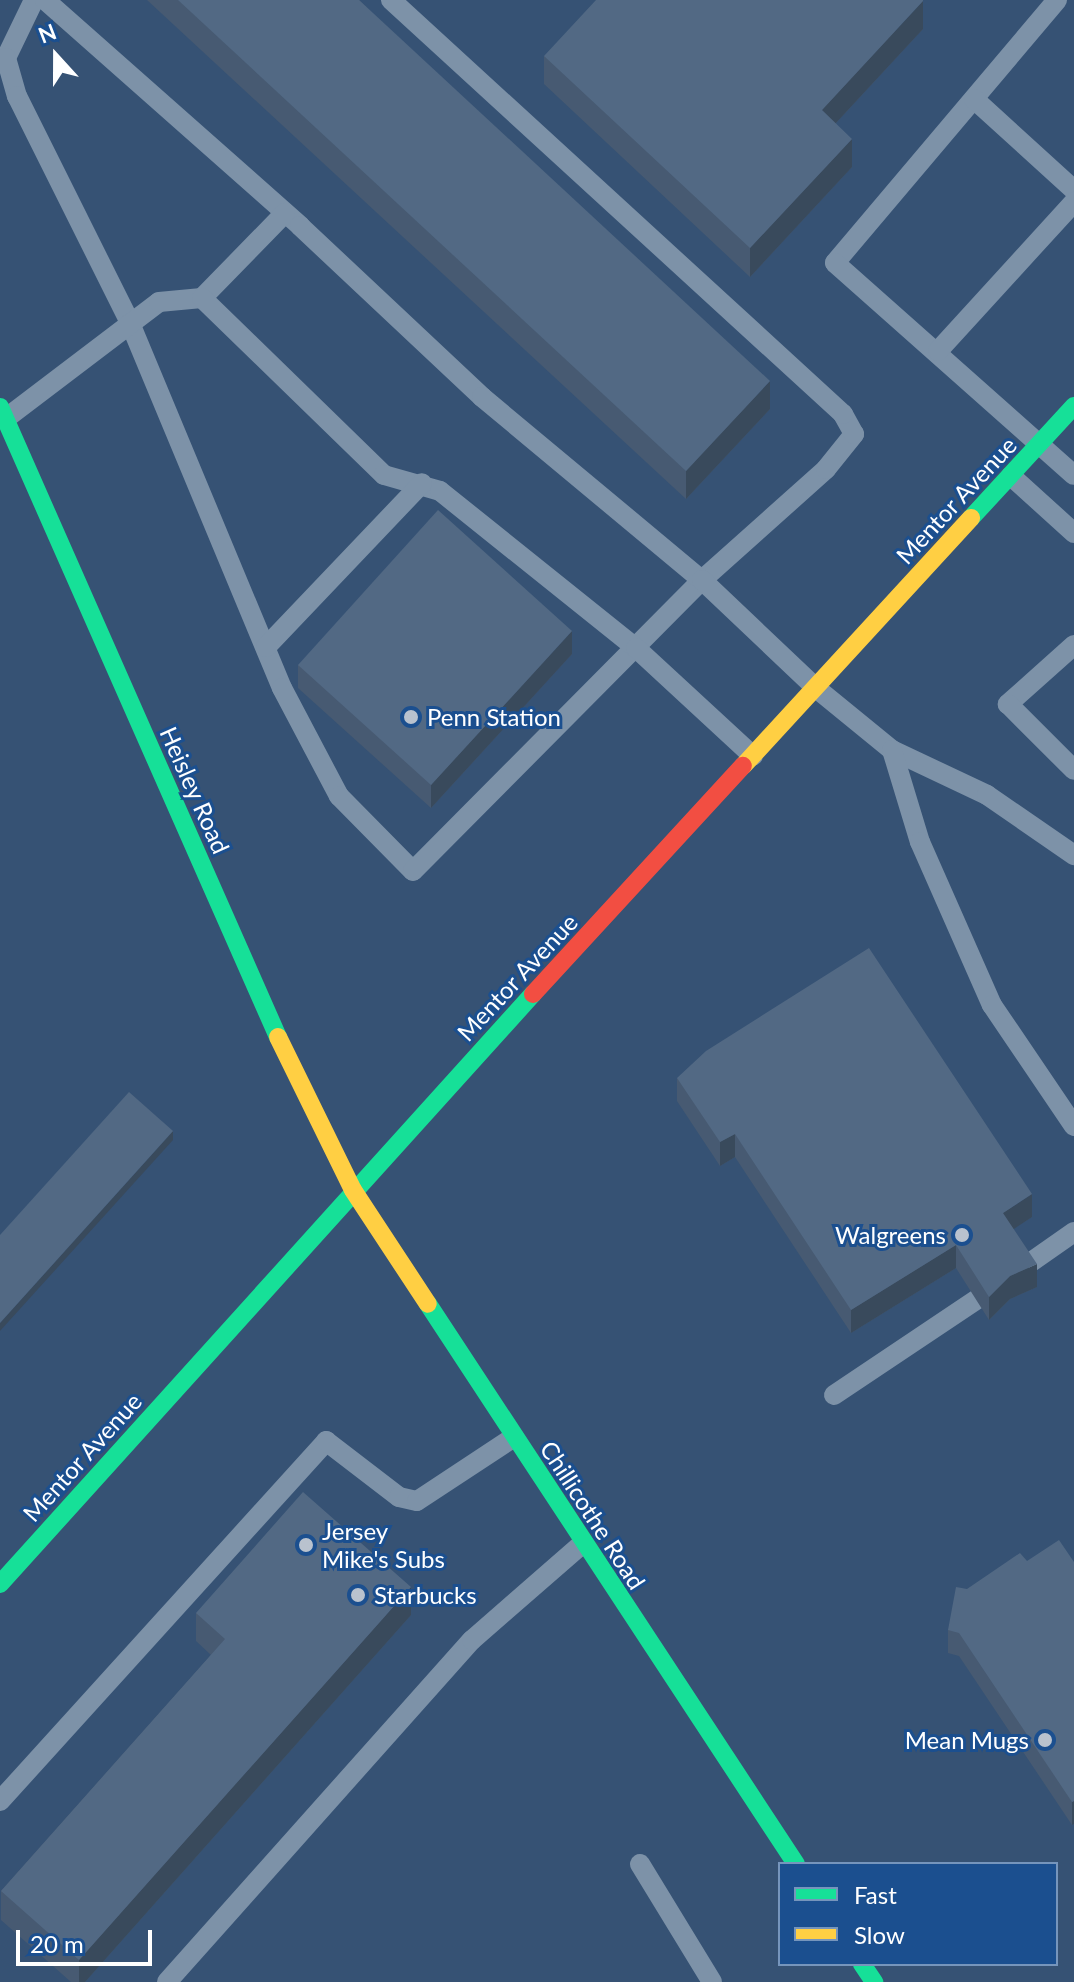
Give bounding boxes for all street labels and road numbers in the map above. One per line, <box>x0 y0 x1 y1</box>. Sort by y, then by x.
street label: Mentor Avenue <box>889 430 1023 570</box>
street label: Heisley Road <box>154 722 236 858</box>
street label: Mentor Avenue <box>450 907 584 1047</box>
street label: Mentor Avenue <box>16 1386 148 1528</box>
street label: Chillicothe Road <box>534 1435 652 1595</box>

